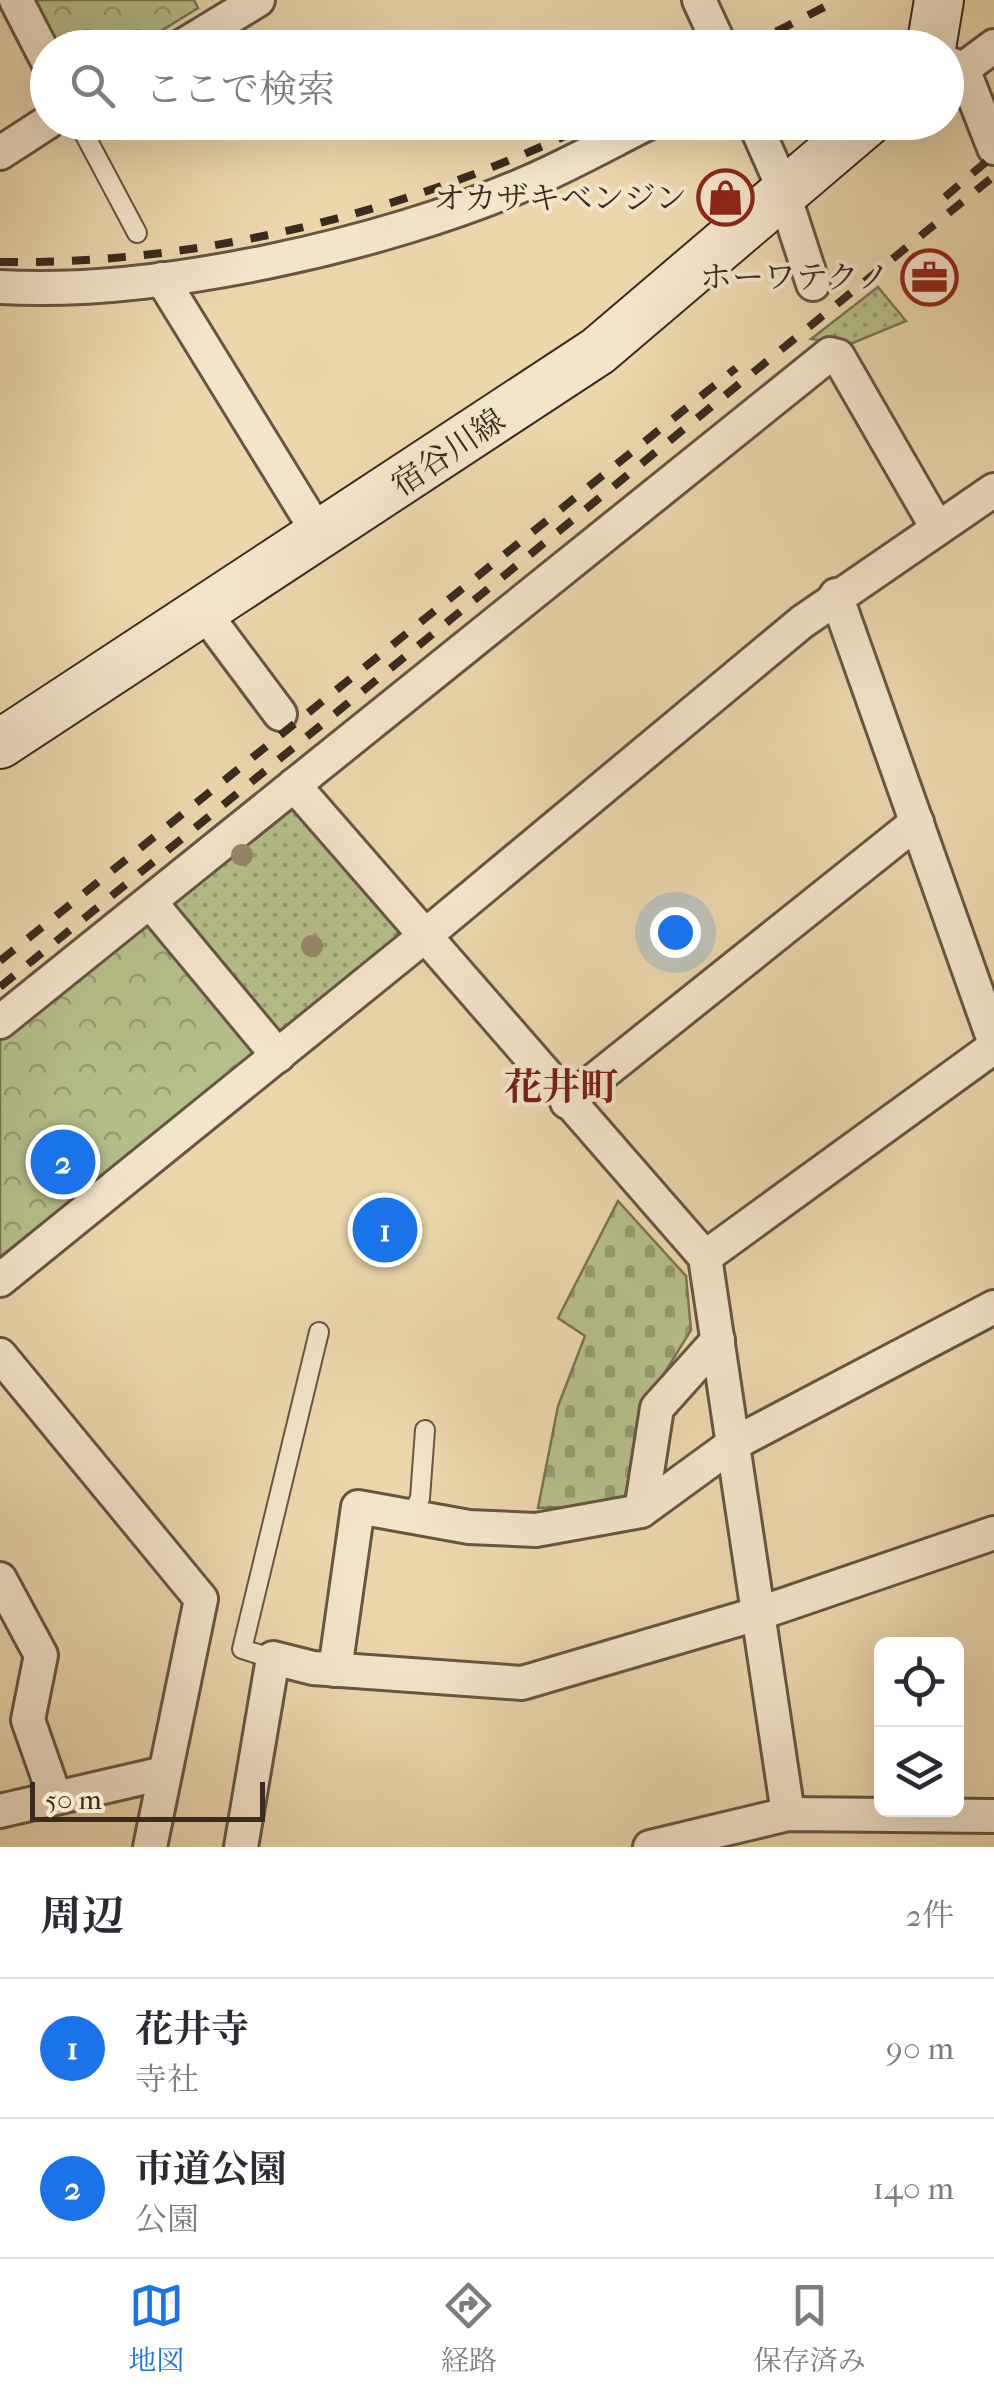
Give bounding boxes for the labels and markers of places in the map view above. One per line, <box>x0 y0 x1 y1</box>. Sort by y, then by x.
shop icon: オカザキベンジン <box>696 168 756 228</box>
place label: オカザキベンジン <box>434 180 687 217</box>
office icon: ホーワテクノ <box>899 247 959 307</box>
place label: ホーワテクノ <box>700 259 890 296</box>
pin: 2 <box>30 1124 96 1200</box>
pin: 1 <box>352 1192 418 1268</box>

